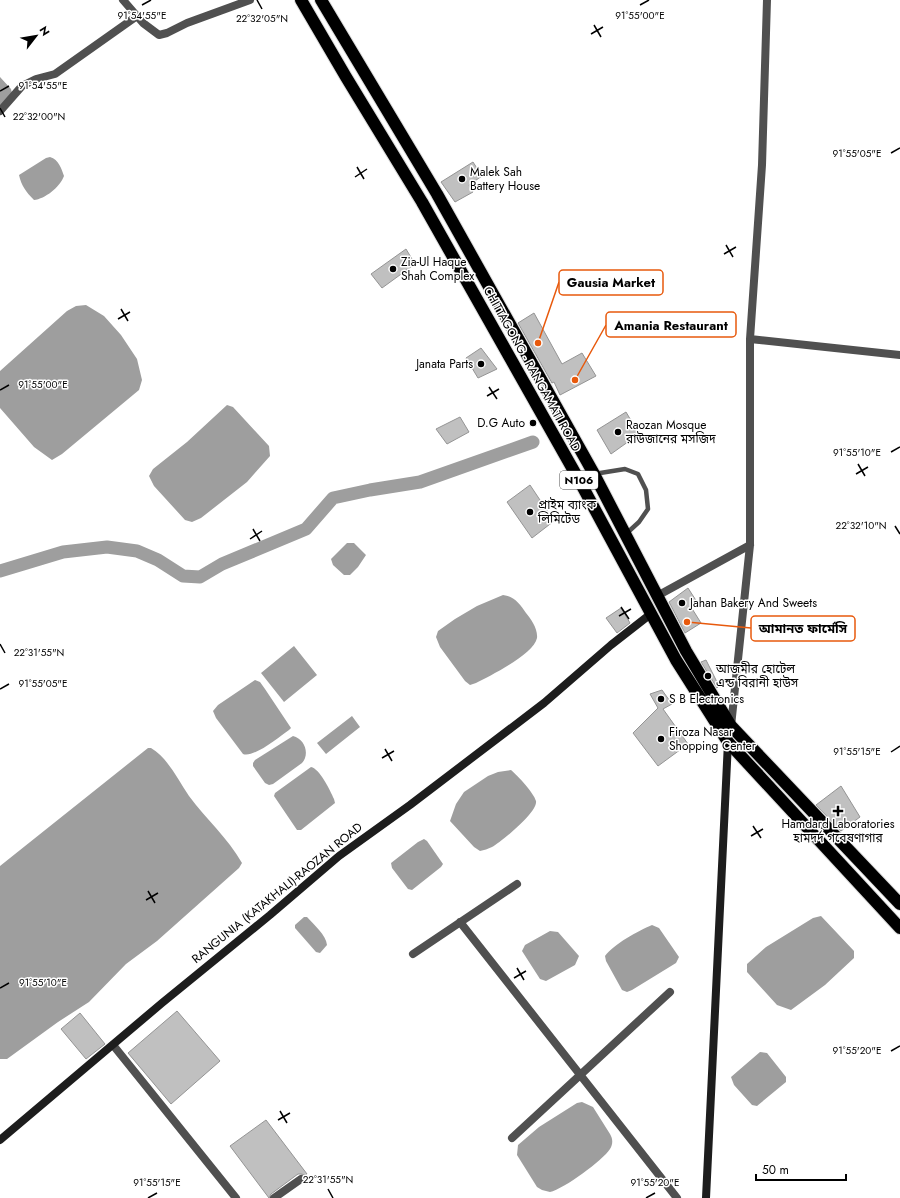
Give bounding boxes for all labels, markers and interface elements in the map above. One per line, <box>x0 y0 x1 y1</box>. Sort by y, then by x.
text: 91°54'55"E <box>118 8 166 23</box>
text: 91°55'00"E <box>615 8 665 23</box>
text: 22°32'05"N <box>236 11 288 26</box>
north arrow <box>16 16 56 56</box>
text: N <box>35 23 54 39</box>
text: 91°54'55"E <box>19 78 67 93</box>
text: 22°32'00"N <box>13 109 65 124</box>
text: 91°55'05"E <box>833 146 881 161</box>
place label: Malek Sah Battery House <box>470 163 540 195</box>
marker: Malek Sah Battery House <box>457 174 467 184</box>
place label: Zia-Ul Haque Shah Complex <box>401 253 475 285</box>
marker: Zia-Ul Haque Shah Complex <box>388 264 398 274</box>
callout: Gausia Market <box>559 270 663 295</box>
text: Gausia Market <box>567 273 656 292</box>
street label: CHITTAGONG - RANGAMATI ROAD <box>479 283 585 455</box>
callout: Amania Restaurant <box>606 312 736 337</box>
text: Amania Restaurant <box>613 316 729 335</box>
place label: Janata Parts <box>414 355 473 373</box>
marker: Janata Parts <box>476 359 486 369</box>
text: 91°55'00"E <box>18 377 68 392</box>
place label: D.G Auto <box>477 414 525 432</box>
place label: Raozan Mosque রাউজানের মসজিদ <box>625 416 716 448</box>
marker: D.G Auto <box>528 418 538 428</box>
marker: Raozan Mosque রাউজানের মসজিদ <box>613 427 623 437</box>
text: 91°55'10"E <box>833 445 881 460</box>
road number: N106 <box>560 471 598 489</box>
place label: প্রাইম ব্যাংক লিমিটেড <box>537 496 597 528</box>
marker: প্রাইম ব্যাংক লিমিটেড <box>525 507 535 517</box>
text: 22°32'10"N <box>835 518 887 533</box>
place label: Jahan Bakery And Sweets <box>688 594 817 612</box>
marker: Jahan Bakery And Sweets <box>677 598 687 608</box>
callout: আমানত ফার্মেসি <box>751 616 855 641</box>
text: আমানত ফার্মেসি <box>758 619 848 638</box>
text: 22°31'55"N <box>14 645 64 660</box>
place label: আজমীর হোটেল এন্ড বিরানী হাউস <box>715 660 799 692</box>
marker: আজমীর হোটেল এন্ড বিরানী হাউস <box>703 671 713 681</box>
text: 91°55'05"E <box>19 676 67 691</box>
place label: S B Electronics <box>669 690 744 708</box>
marker: S B Electronics <box>656 694 666 704</box>
place label: Firoza Nasar Shopping Center <box>669 723 757 755</box>
marker: Firoza Nasar Shopping Center <box>656 734 666 744</box>
text: 91°55'15"E <box>833 744 881 759</box>
marker: Hamdard Laboratories হামদর্দ গবেষণাগার <box>833 806 843 816</box>
place label: Hamdard Laboratories হামদর্দ গবেষণাগার <box>781 815 895 847</box>
street label: RANGUNIA (KATAKHALI)-RAOZAN ROAD <box>188 818 366 968</box>
text: 91°55'10"E <box>19 975 67 990</box>
text: 91°55'20"E <box>832 1043 882 1058</box>
scale bar <box>756 1156 846 1182</box>
text: 50 m <box>762 1161 789 1179</box>
text: 22°31'55"N <box>303 1172 353 1187</box>
text: 91°55'15"E <box>133 1175 181 1190</box>
text: 91°55'20"E <box>630 1175 680 1190</box>

